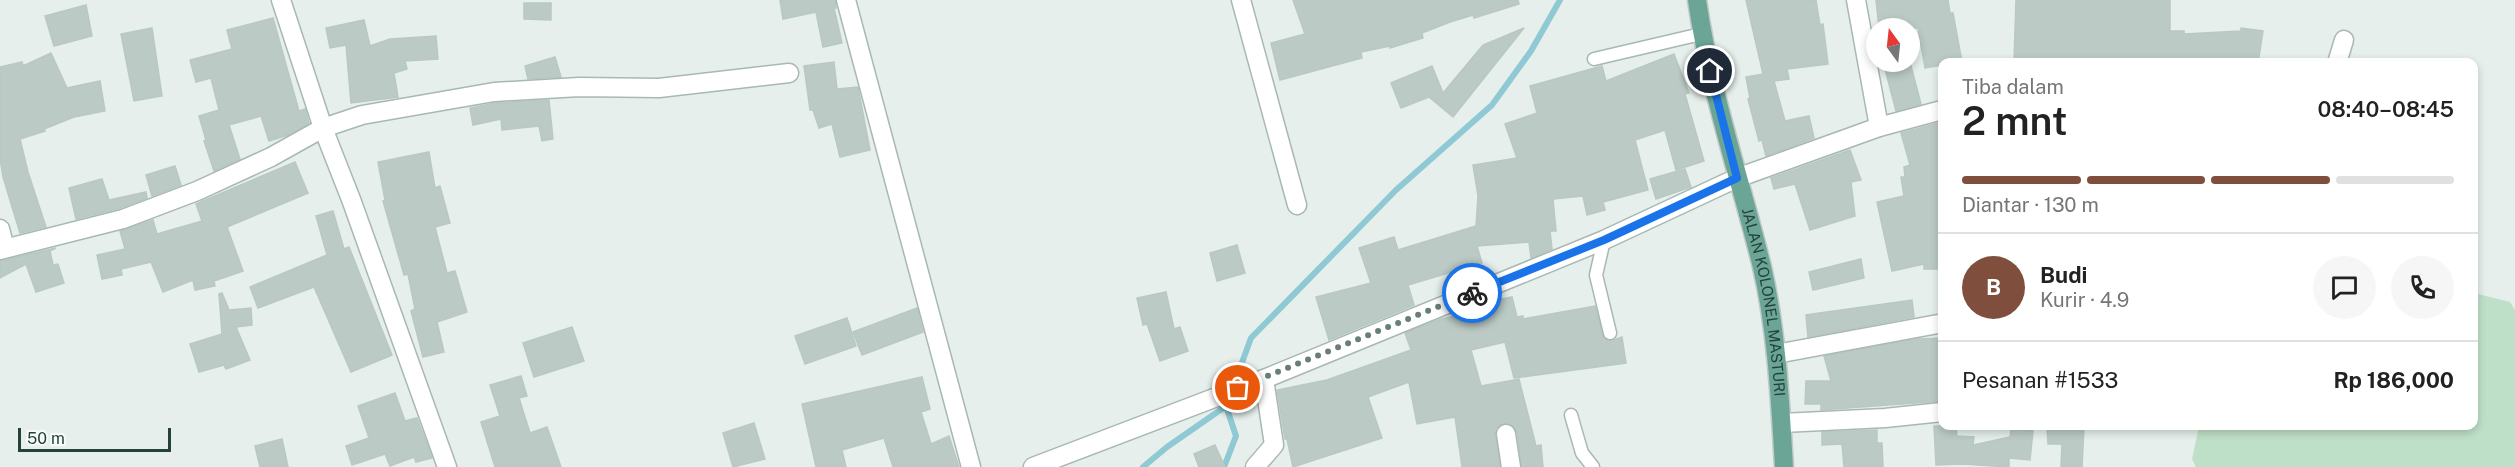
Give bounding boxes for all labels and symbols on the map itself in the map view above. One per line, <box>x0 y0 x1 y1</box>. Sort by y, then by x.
north arrow <box>1866 18 1920 72</box>
pin <box>1684 45 1735 96</box>
street label: JALAN KOLONEL MASTURI <box>1739 206 1789 397</box>
courier <box>1442 263 1502 323</box>
pin <box>1212 362 1263 413</box>
scale bar <box>18 425 171 452</box>

